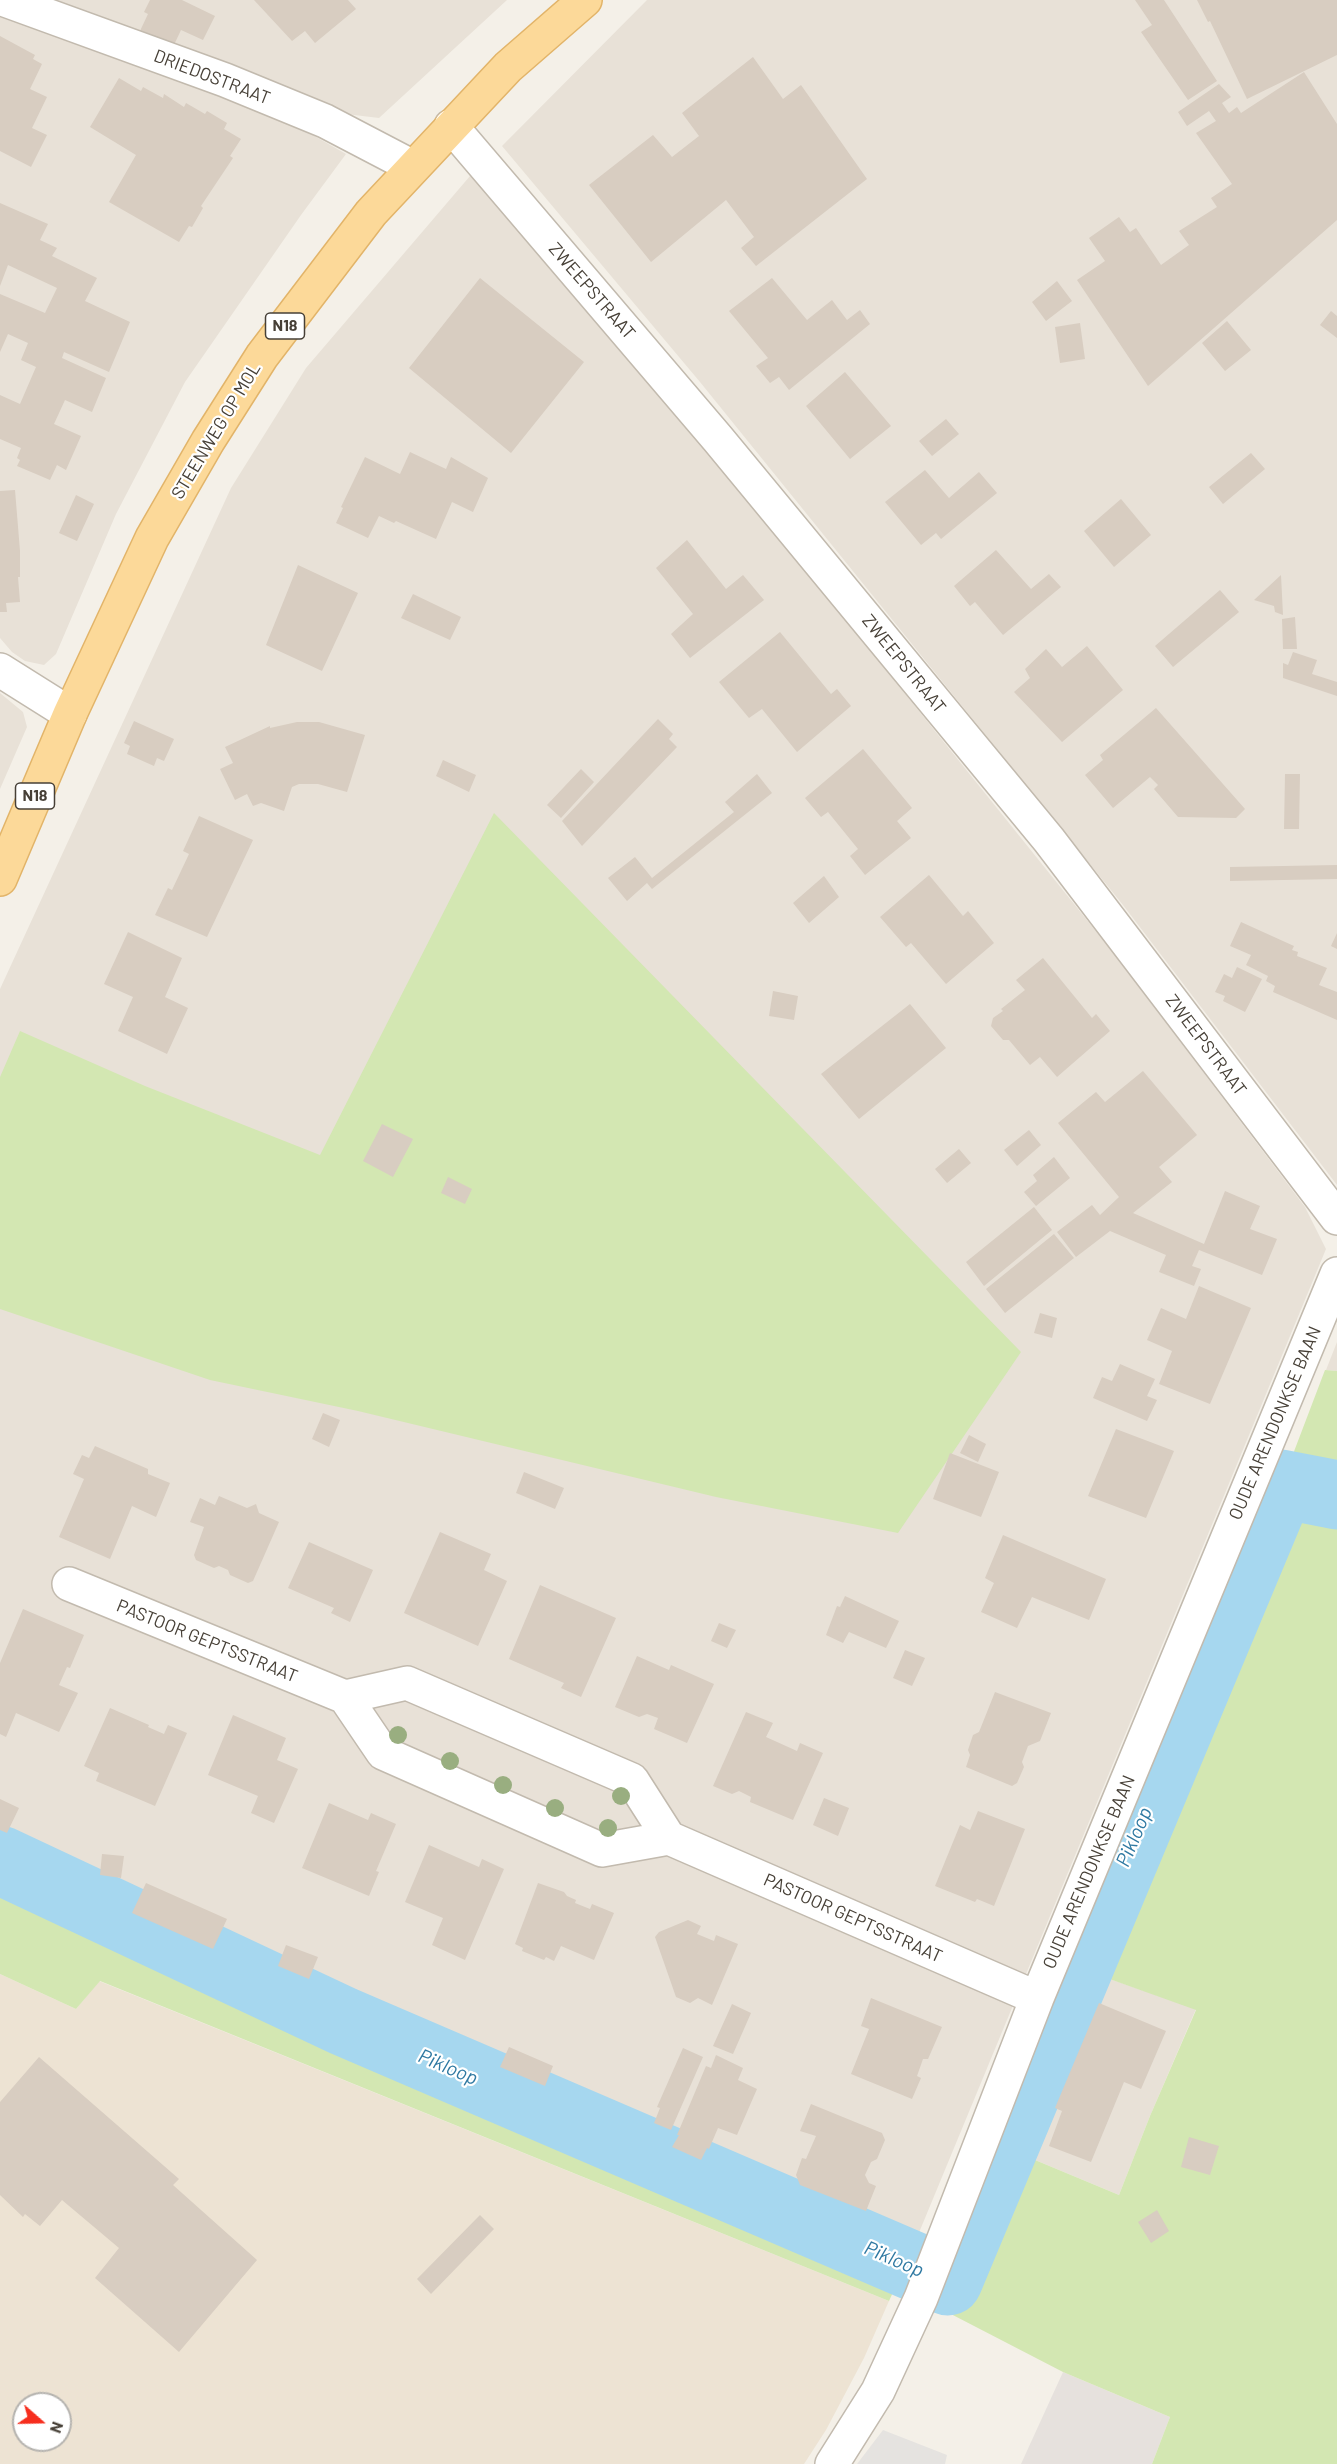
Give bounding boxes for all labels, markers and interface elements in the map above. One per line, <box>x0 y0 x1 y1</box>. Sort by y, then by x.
street label: DRIEDOSTRAAT <box>151 45 273 109</box>
street label: ZWEEPSTRAAT <box>544 238 640 344</box>
road number: N18 <box>266 313 304 339</box>
street label: STEENWEG OP MOL <box>167 359 265 503</box>
street label: ZWEEPSTRAAT <box>858 610 950 718</box>
road number: N18 <box>15 783 54 809</box>
street label: ZWEEPSTRAAT <box>1161 990 1251 1100</box>
street label: OUDE ARENDONKSE BAAN <box>1224 1323 1326 1523</box>
street label: PASTOOR GEPTSSTRAAT <box>113 1595 301 1687</box>
street label: OUDE ARENDONKSE BAAN <box>1038 1772 1140 1972</box>
water label: Pikloop <box>1111 1804 1157 1870</box>
street label: PASTOOR GEPTSSTRAAT <box>760 1869 946 1967</box>
water label: Pikloop <box>415 2044 481 2090</box>
water label: Pikloop <box>861 2236 927 2282</box>
north arrow <box>12 2392 72 2452</box>
text: N <box>47 2419 68 2436</box>

